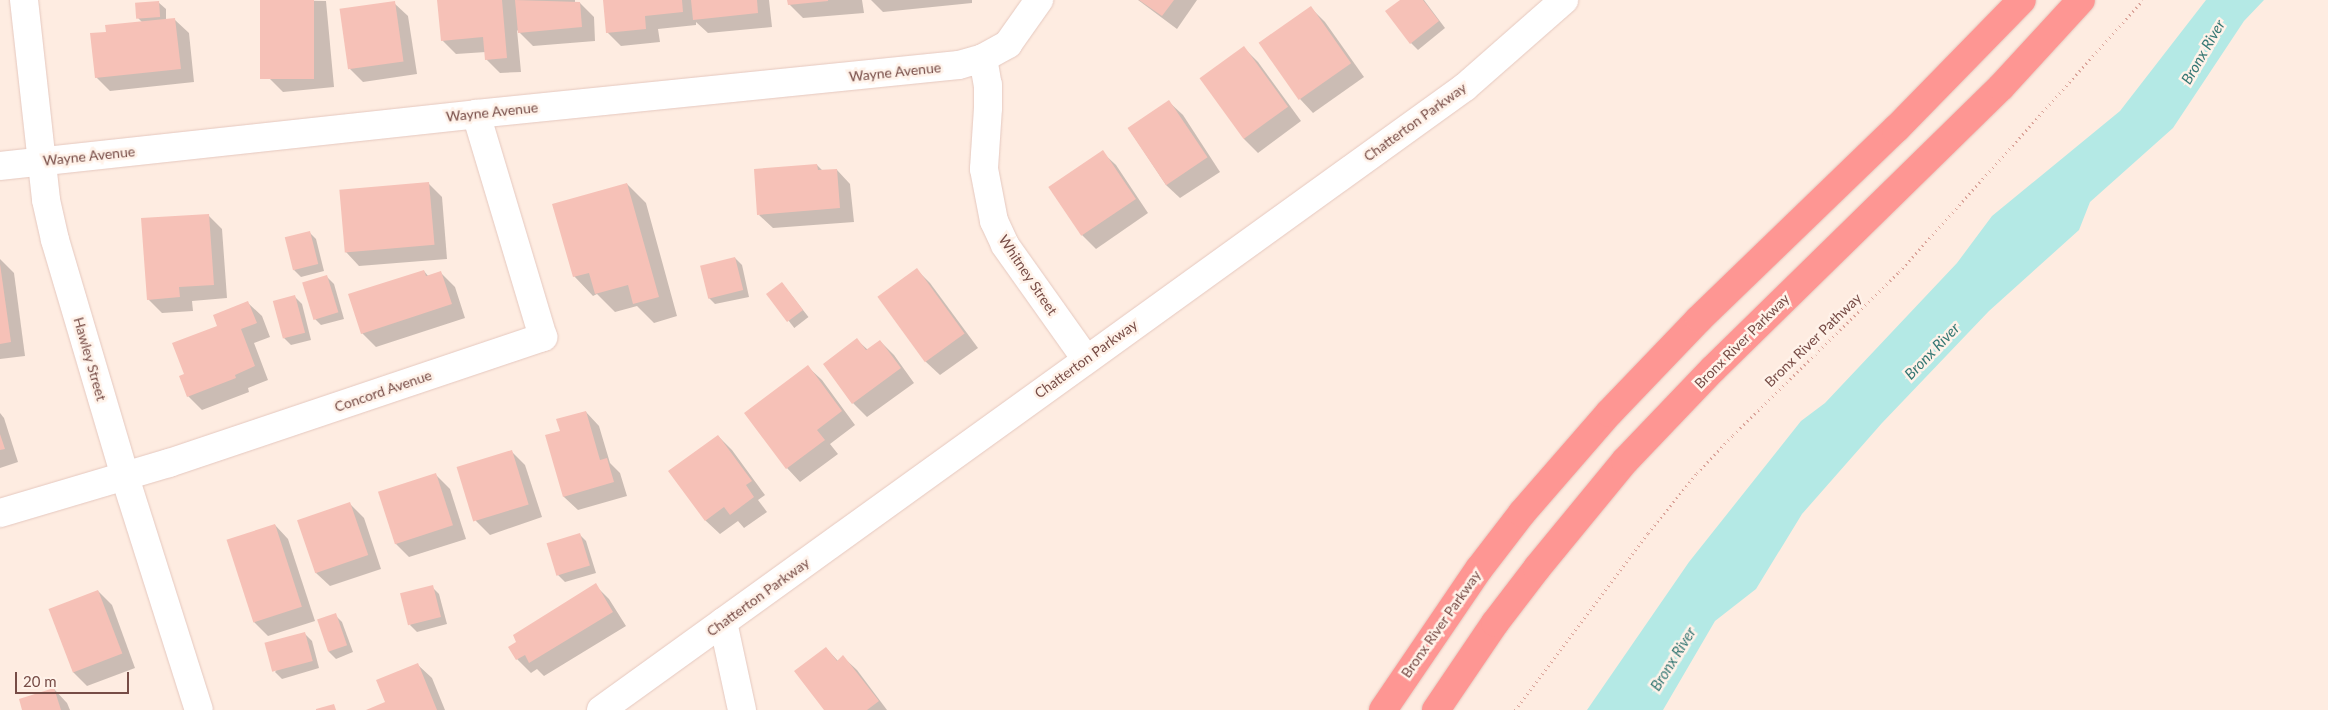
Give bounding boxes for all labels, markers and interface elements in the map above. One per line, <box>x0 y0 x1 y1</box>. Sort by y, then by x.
water label: Bronx River <box>2177 17 2229 87</box>
street label: Wayne Avenue <box>848 59 942 85</box>
street label: Chatterton Parkway <box>1360 79 1470 165</box>
street label: Wayne Avenue <box>445 99 539 125</box>
street label: Wayne Avenue <box>42 143 136 169</box>
street label: Whitney Street <box>995 232 1061 318</box>
street label: Bronx River Parkway <box>1691 290 1793 392</box>
street label: Bronx River Pathway <box>1761 290 1865 390</box>
street label: Hawley Street <box>70 315 110 403</box>
street label: Chatterton Parkway <box>1031 316 1141 402</box>
water label: Bronx River <box>1901 319 1963 383</box>
street label: Concord Avenue <box>332 366 434 416</box>
street label: Chatterton Parkway <box>703 554 813 640</box>
street label: Bronx River Parkway <box>1398 567 1484 681</box>
water label: Bronx River <box>1646 624 1700 694</box>
scale bar <box>18 662 131 694</box>
text: 20 m <box>23 672 57 690</box>

